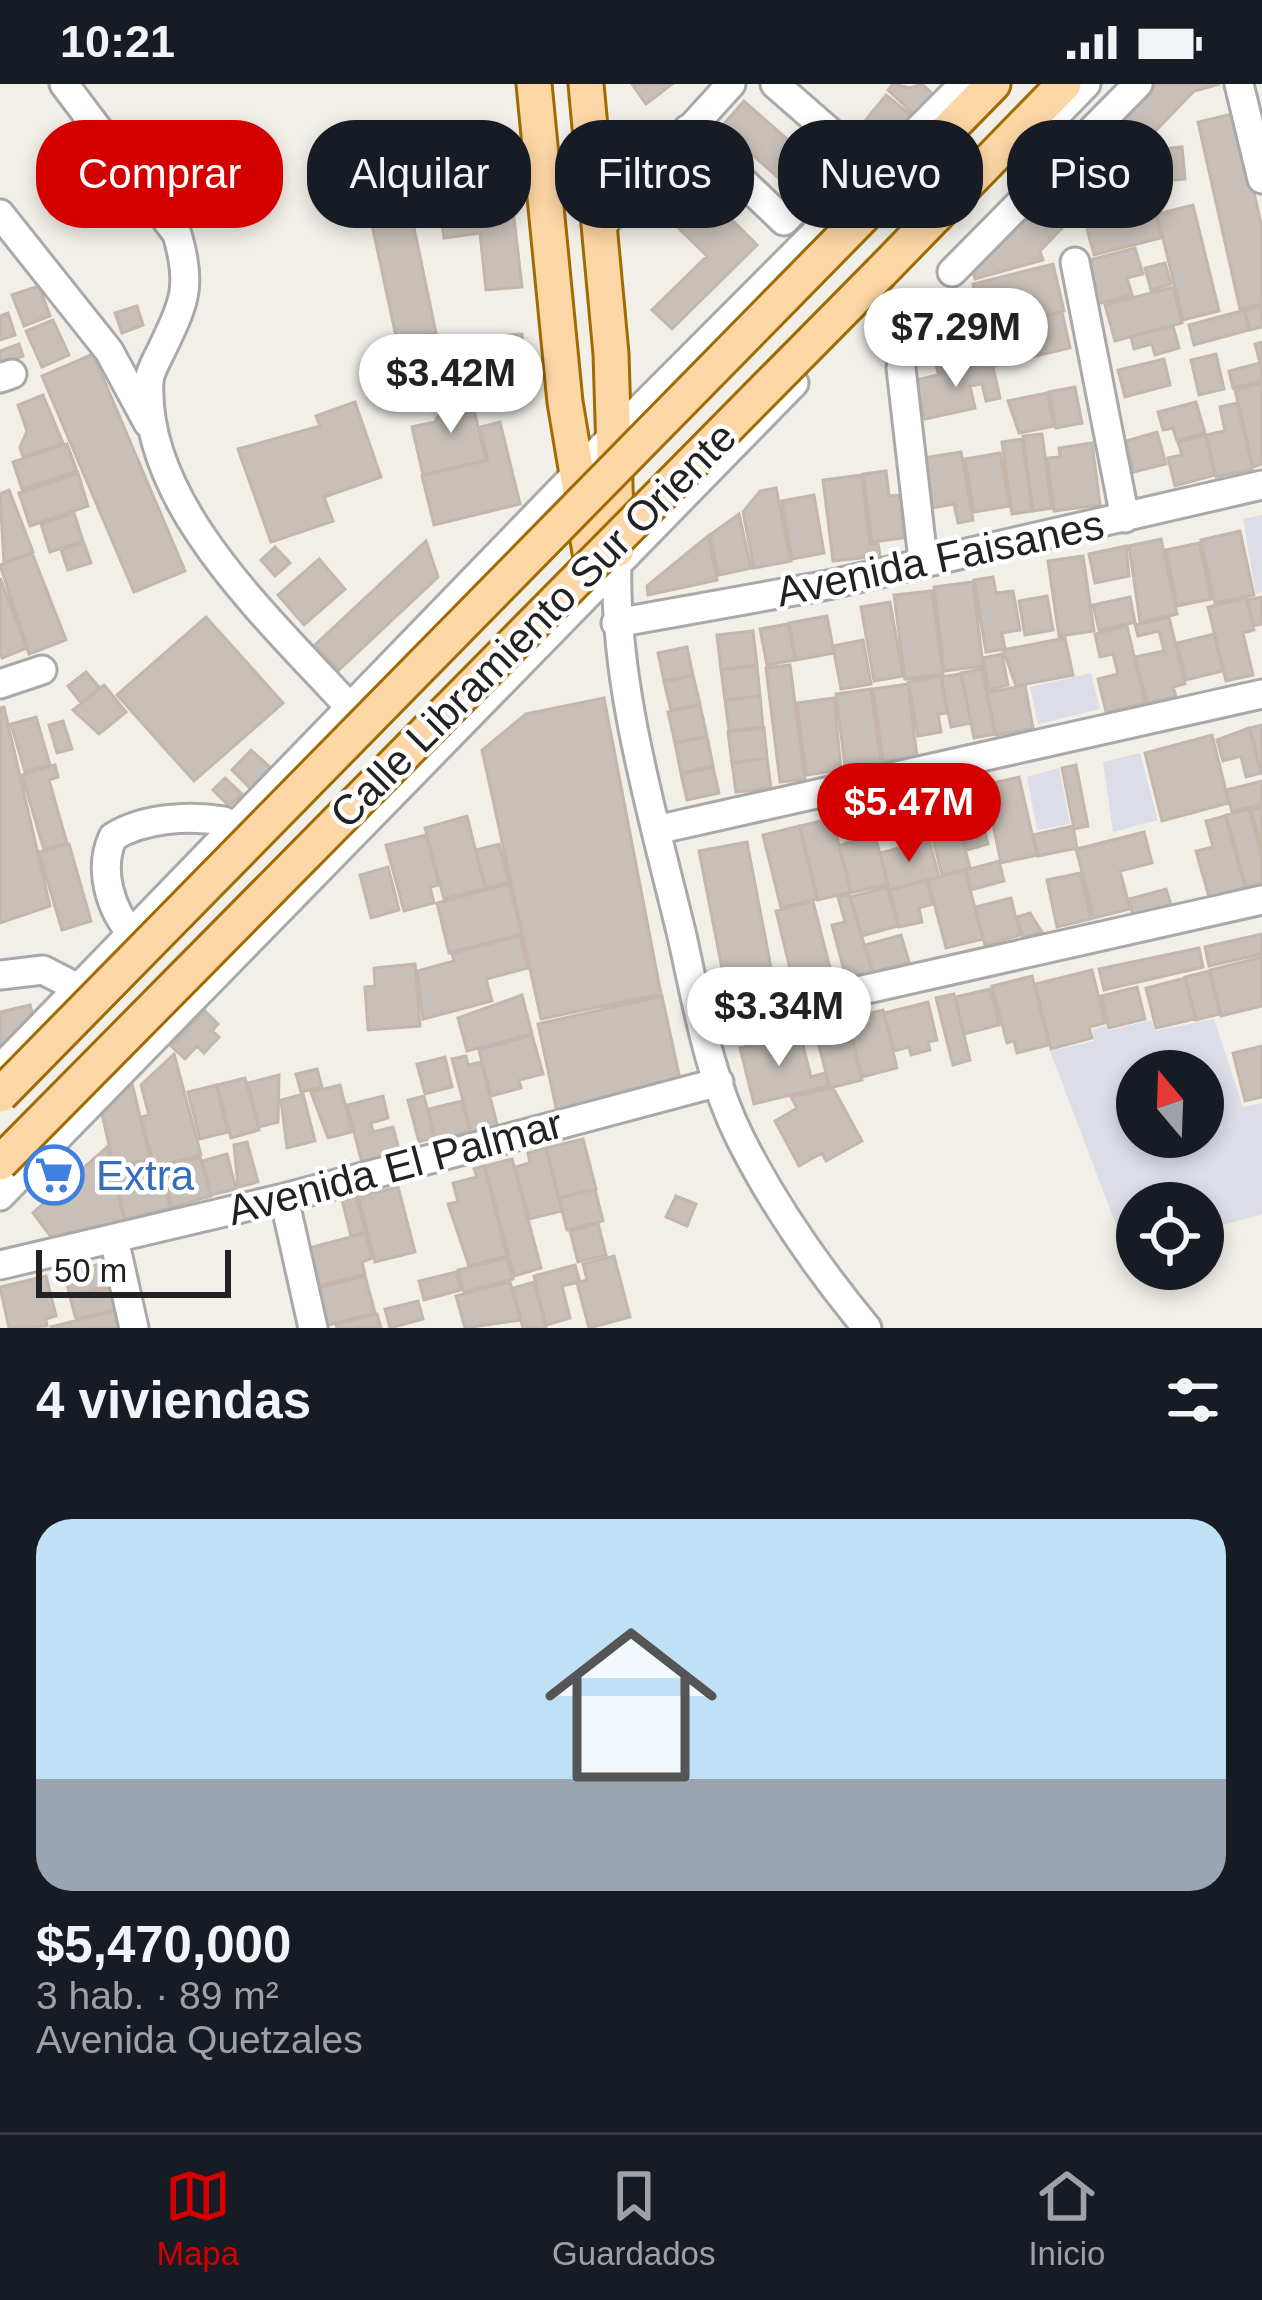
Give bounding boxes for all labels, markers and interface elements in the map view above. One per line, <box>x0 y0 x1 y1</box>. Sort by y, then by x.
text: 10:21 <box>60 16 175 67</box>
chip: Comprar <box>36 120 283 228</box>
chip: Alquilar <box>307 120 531 228</box>
chip: Filtros <box>555 120 754 228</box>
chip: Nuevo <box>778 120 983 228</box>
chip: Piso <box>1007 120 1173 228</box>
pin: $7.29M <box>858 288 1054 390</box>
text: $7.29M <box>891 305 1021 348</box>
pin: $3.42M <box>353 334 549 436</box>
text: $3.42M <box>386 351 516 394</box>
street label: Calle Libramiento Sur Oriente <box>321 413 745 837</box>
street label: Avenida Faisanes <box>772 500 1108 616</box>
pin: $5.47M <box>811 763 1007 865</box>
text: $5.47M <box>844 780 974 823</box>
pin: $3.34M <box>681 967 877 1069</box>
text: $3.34M <box>714 984 844 1027</box>
north arrow <box>1116 1050 1224 1158</box>
map controls <box>1116 1050 1224 1290</box>
street label: Avenida El Palmar <box>222 1100 568 1234</box>
supermarket icon: Extra <box>23 1144 85 1206</box>
place label: Extra <box>96 1152 195 1199</box>
button: locate <box>1116 1182 1224 1290</box>
scale bar <box>36 1244 231 1297</box>
text: 50 m <box>54 1252 127 1289</box>
icon: filters <box>1160 1367 1226 1433</box>
text: 4 viviendas <box>36 1372 311 1429</box>
icon: home <box>523 1597 739 1813</box>
text: $5,470,000 <box>36 1916 291 1973</box>
text: 3 hab. · 89 m² <box>36 1974 279 2017</box>
text: Avenida Quetzales <box>36 2018 363 2061</box>
tab: Mapa <box>157 2163 239 2273</box>
tab: Guardados <box>552 2163 715 2273</box>
tab: Inicio <box>1028 2163 1105 2273</box>

